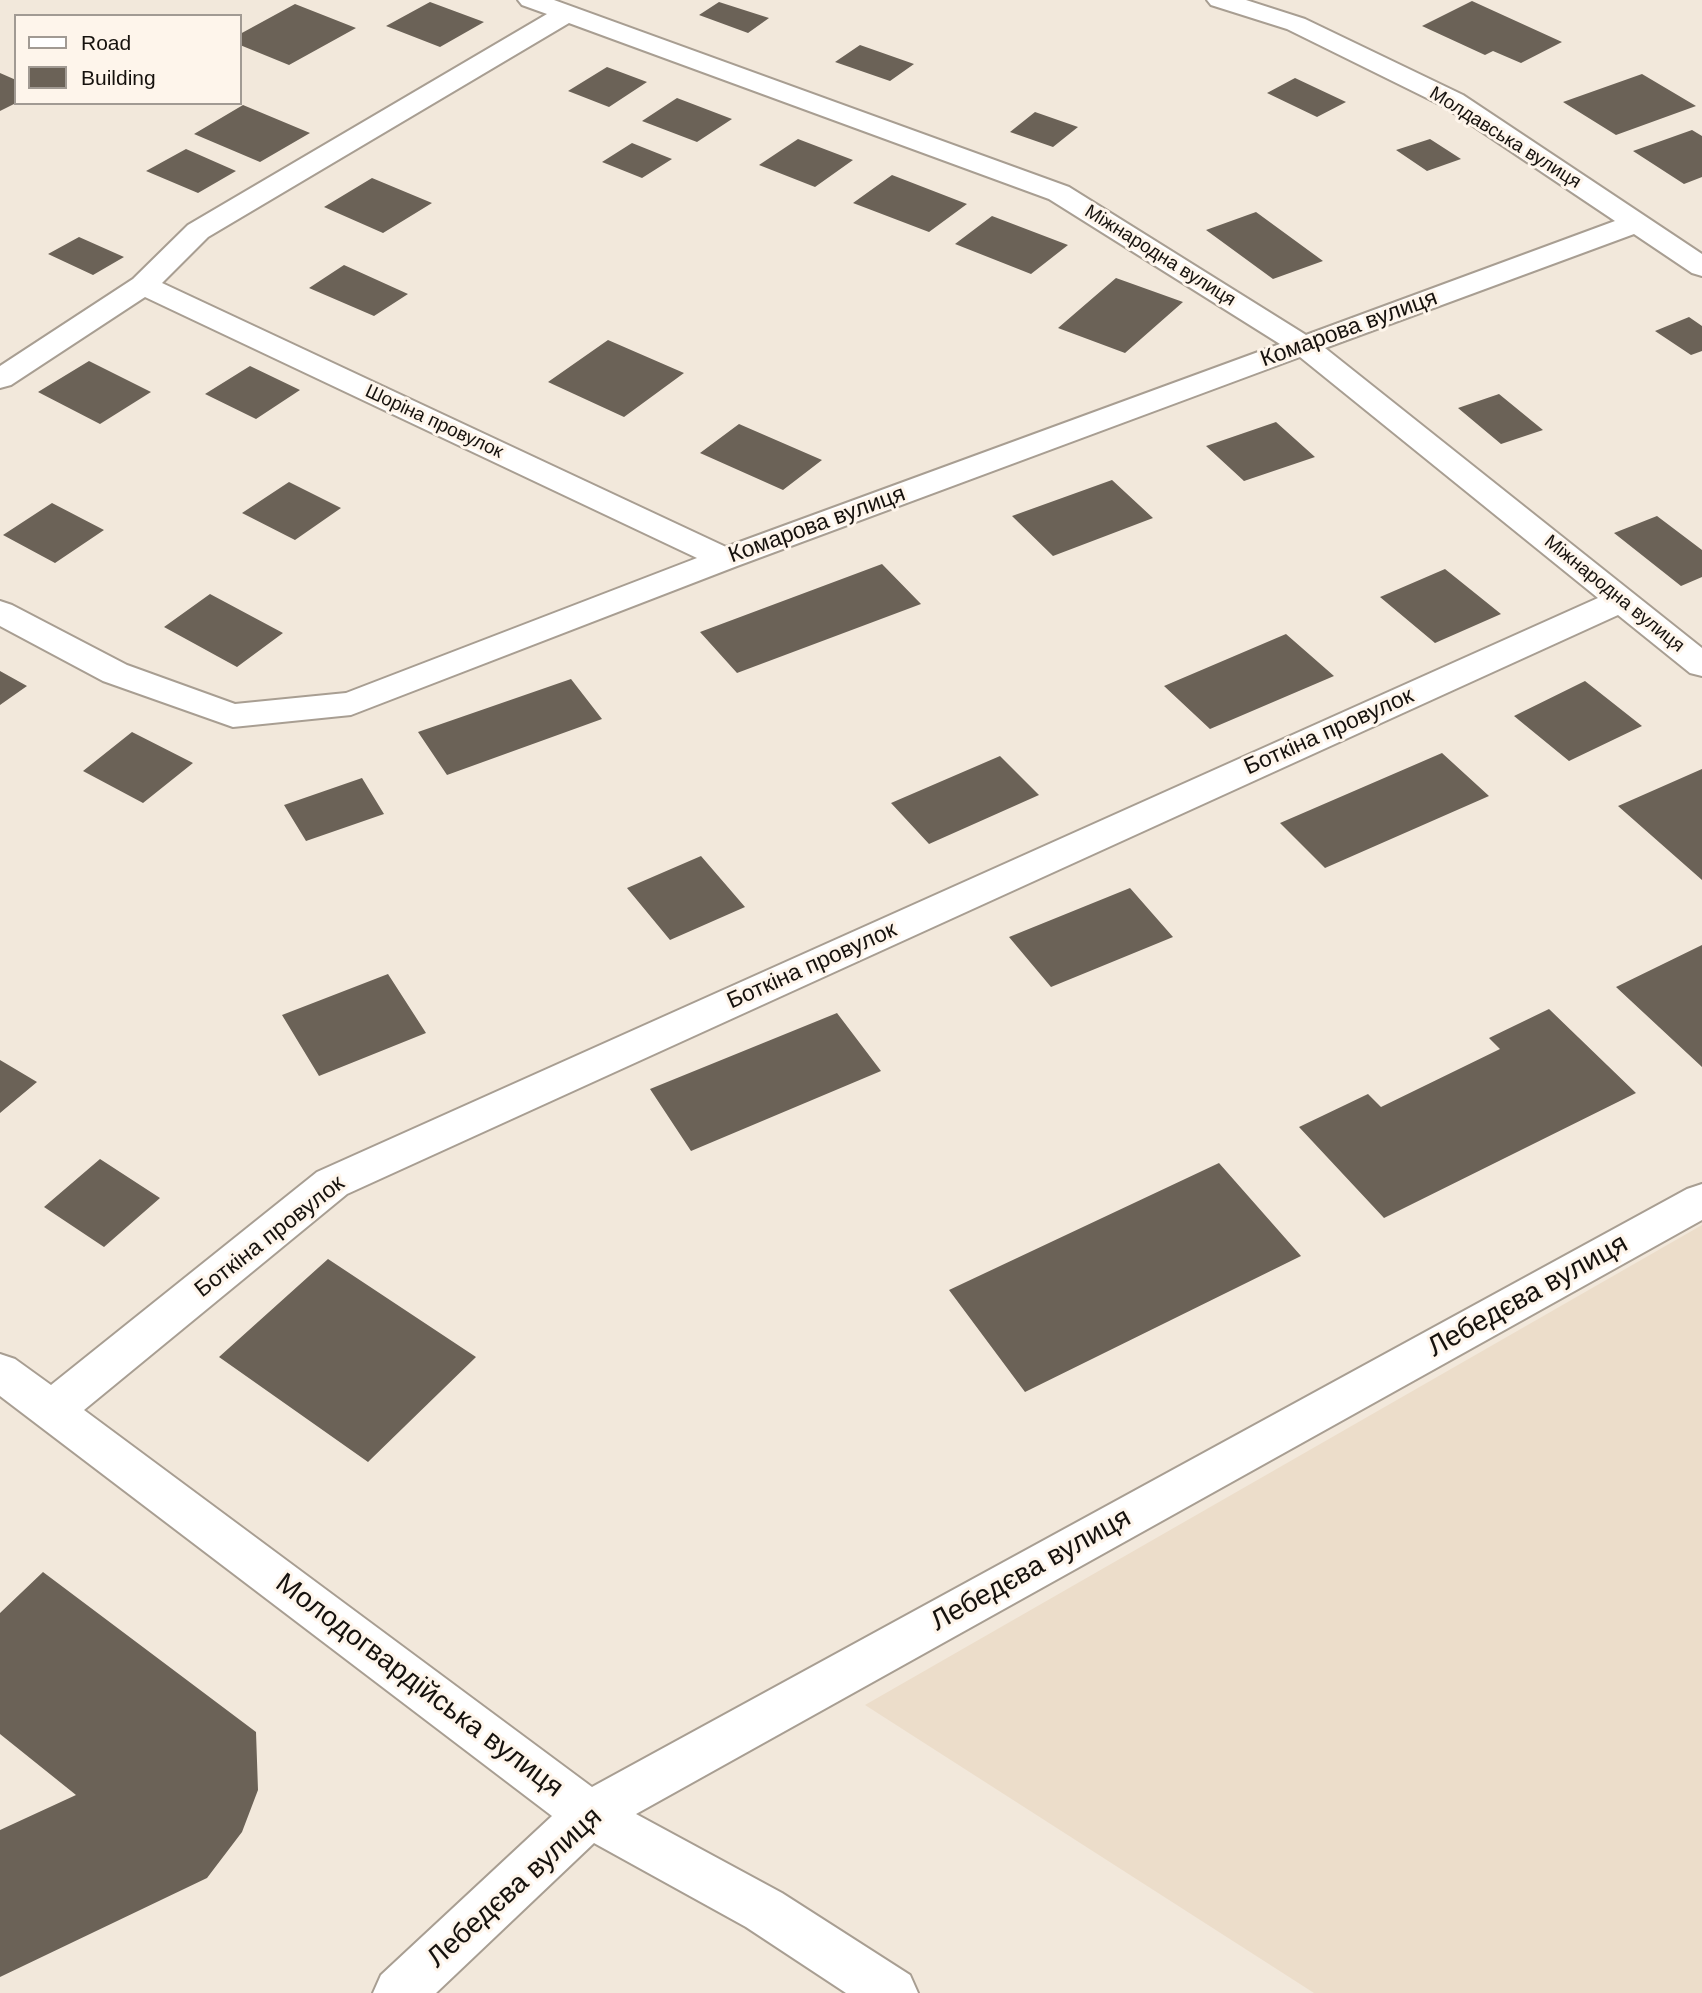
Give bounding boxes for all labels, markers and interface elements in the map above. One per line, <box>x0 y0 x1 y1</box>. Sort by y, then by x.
legend <box>14 14 242 105</box>
text: Road <box>81 31 131 54</box>
text: Building <box>81 66 156 89</box>
street label: Молдавська вулиця <box>1425 82 1585 194</box>
street label: Міжнародна вулиця <box>1080 200 1240 312</box>
street label: Комарова вулиця <box>1257 284 1441 374</box>
street label: Шоріна провулок <box>361 380 507 464</box>
street label: Комарова вулиця <box>725 480 909 570</box>
street label: Міжнародна вулиця <box>1539 531 1689 657</box>
street label: Боткіна провулок <box>1240 682 1418 782</box>
street label: Боткіна провулок <box>723 916 901 1016</box>
street label: Боткіна провулок <box>190 1170 350 1304</box>
street label: Лебедєва вулиця <box>1422 1227 1634 1365</box>
street label: Лебедєва вулиця <box>925 1501 1137 1639</box>
street label: Молодогвардійська вулиця <box>269 1567 569 1805</box>
street label: Лебедєва вулиця <box>421 1801 609 1975</box>

